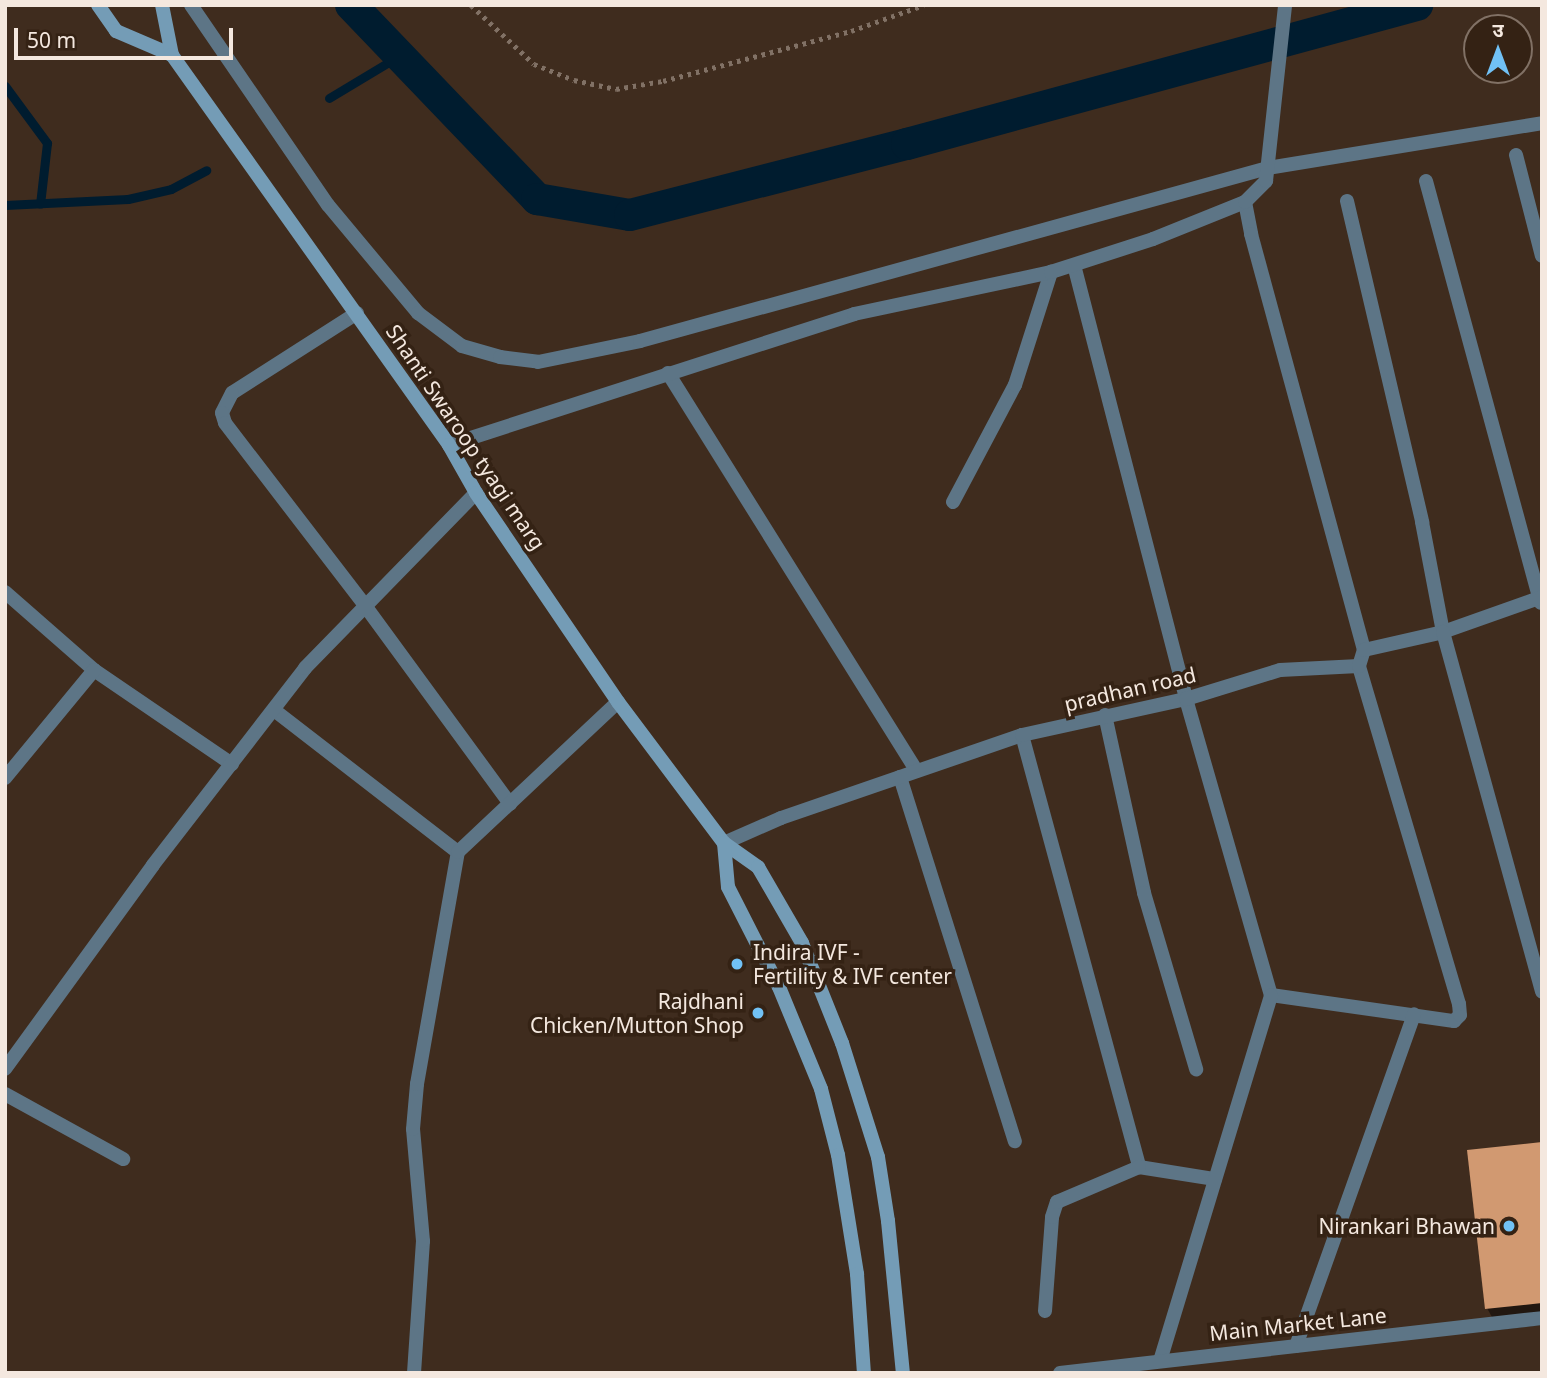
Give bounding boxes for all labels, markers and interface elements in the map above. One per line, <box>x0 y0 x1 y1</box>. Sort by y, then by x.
scale bar <box>18 14 236 58</box>
north arrow <box>1463 14 1533 84</box>
text: उ <box>1492 17 1504 43</box>
text: 50 m <box>27 26 76 54</box>
street label: Shanti Swaroop tyagi marg <box>381 320 551 554</box>
street label: pradhan road <box>1062 662 1198 716</box>
place label: Indira IVF - Fertility & IVF center <box>753 939 952 989</box>
marker: Indira IVF - Fertility & IVF center <box>727 954 747 974</box>
place label: Rajdhani Chicken/Mutton Shop <box>530 988 744 1038</box>
marker: Rajdhani Chicken/Mutton Shop <box>750 1005 766 1021</box>
place label: Nirankari Bhawan <box>1318 1213 1495 1239</box>
marker: Nirankari Bhawan <box>1501 1218 1517 1234</box>
street label: Main Market Lane <box>1208 1302 1388 1346</box>

